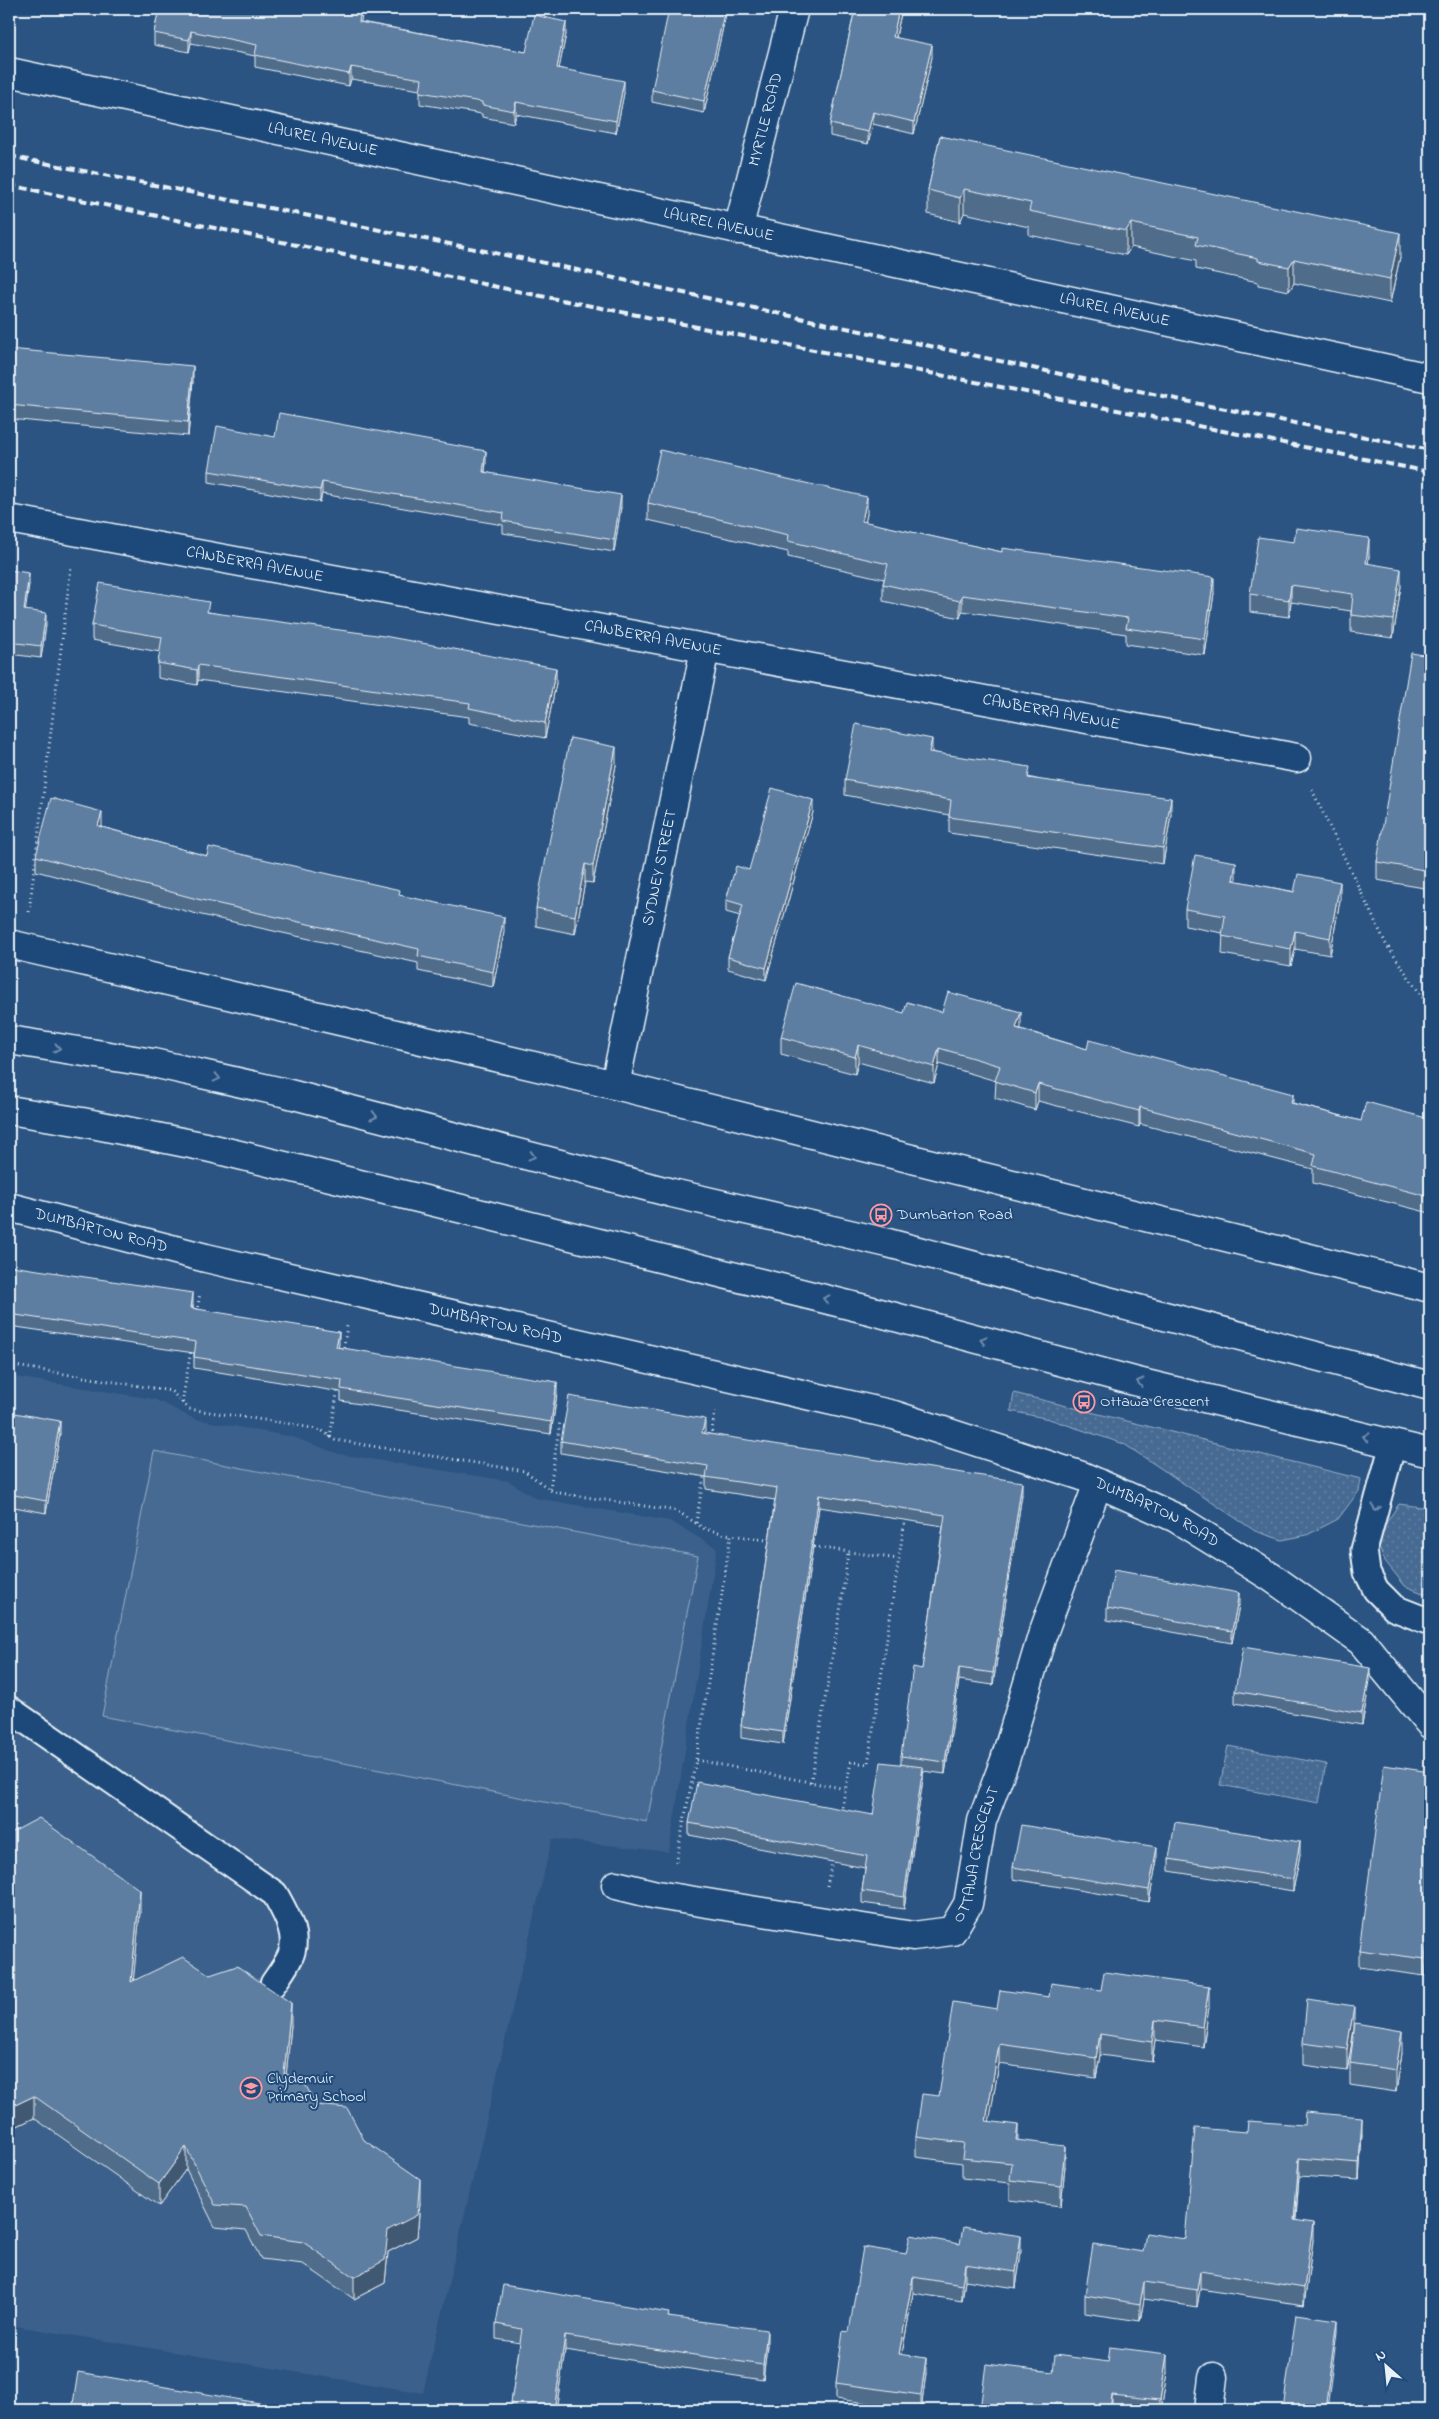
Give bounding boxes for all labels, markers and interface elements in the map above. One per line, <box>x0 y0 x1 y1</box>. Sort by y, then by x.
street label: MYRTLE ROAD <box>743 70 789 169</box>
street label: LAUREL AVENUE <box>265 116 380 163</box>
street label: LAUREL AVENUE <box>661 201 776 248</box>
street label: LAUREL AVENUE <box>1057 287 1172 334</box>
street label: CANBERRA AVENUE <box>184 540 325 589</box>
street label: CANBERRA AVENUE <box>582 614 724 663</box>
street label: CANBERRA AVENUE <box>981 688 1122 737</box>
street label: SYDNEY STREET <box>636 807 684 928</box>
one-way arrow <box>53 1042 61 1052</box>
one-way arrow <box>212 1072 221 1082</box>
one-way arrow <box>370 1110 379 1121</box>
one-way arrow <box>527 1150 536 1161</box>
street label: DUMBARTON ROAD <box>31 1202 170 1260</box>
bus stop icon: Dumbarton Road <box>869 1203 893 1227</box>
place label: Dumbarton Road <box>896 1203 1013 1227</box>
one-way arrow <box>821 1294 830 1305</box>
street label: DUMBARTON ROAD <box>425 1297 564 1351</box>
one-way arrow <box>979 1336 987 1346</box>
one-way arrow <box>1135 1377 1144 1388</box>
bus stop icon: Ottawa Crescent <box>1072 1390 1096 1414</box>
place label: Ottawa Crescent <box>1100 1390 1210 1414</box>
one-way arrow <box>1361 1432 1370 1443</box>
street label: DUMBARTON ROAD <box>1090 1471 1224 1554</box>
one-way arrow <box>1371 1503 1382 1512</box>
street label: OTTAWA CRESCENT <box>947 1783 1006 1928</box>
place label: Clydemuir Primary School <box>267 2067 366 2109</box>
school or university icon: Clydemuir Primary School <box>239 2076 263 2100</box>
north arrow <box>1362 2342 1412 2392</box>
text: N <box>1372 2344 1390 2367</box>

